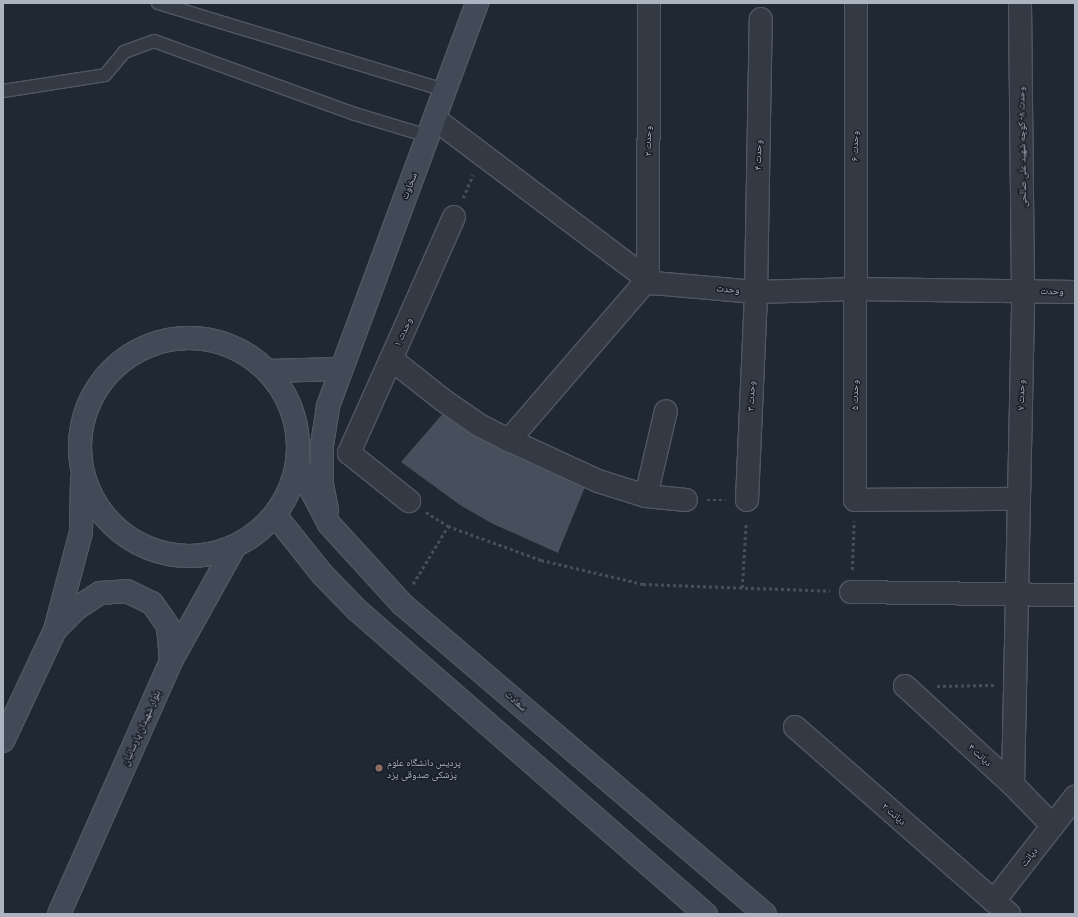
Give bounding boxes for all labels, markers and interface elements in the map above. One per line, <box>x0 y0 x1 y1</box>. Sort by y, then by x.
street label: وحدت ۸- کوچه شهید علی صالحی <box>1015 86 1029 208</box>
street label: وحدت ۲ <box>642 126 654 156</box>
street label: وحدت ۶ <box>849 131 861 161</box>
street label: وحدت ۴ <box>752 140 764 170</box>
street label: سخاوت <box>398 171 420 201</box>
street label: وحدت <box>716 282 740 296</box>
street label: وحدت <box>1040 285 1064 297</box>
street label: وحدت ۱ <box>391 316 415 348</box>
street label: وحدت ۵ <box>849 380 861 410</box>
street label: وحدت ۷ <box>1015 380 1027 410</box>
street label: وحدت ۳ <box>744 381 758 411</box>
street label: بلوار شهیدان پارسائیان <box>119 688 163 768</box>
street label: سعادت <box>503 688 529 714</box>
street label: دیانت ۴ <box>966 741 994 769</box>
place label: پردیس دانشگاه علوم پزشکی صدوقی یزد <box>387 756 461 780</box>
marker: پردیس دانشگاه علوم پزشکی صدوقی یزد <box>374 763 384 773</box>
street label: دیانت ۲ <box>880 800 908 828</box>
street label: دیانت <box>1018 845 1040 869</box>

